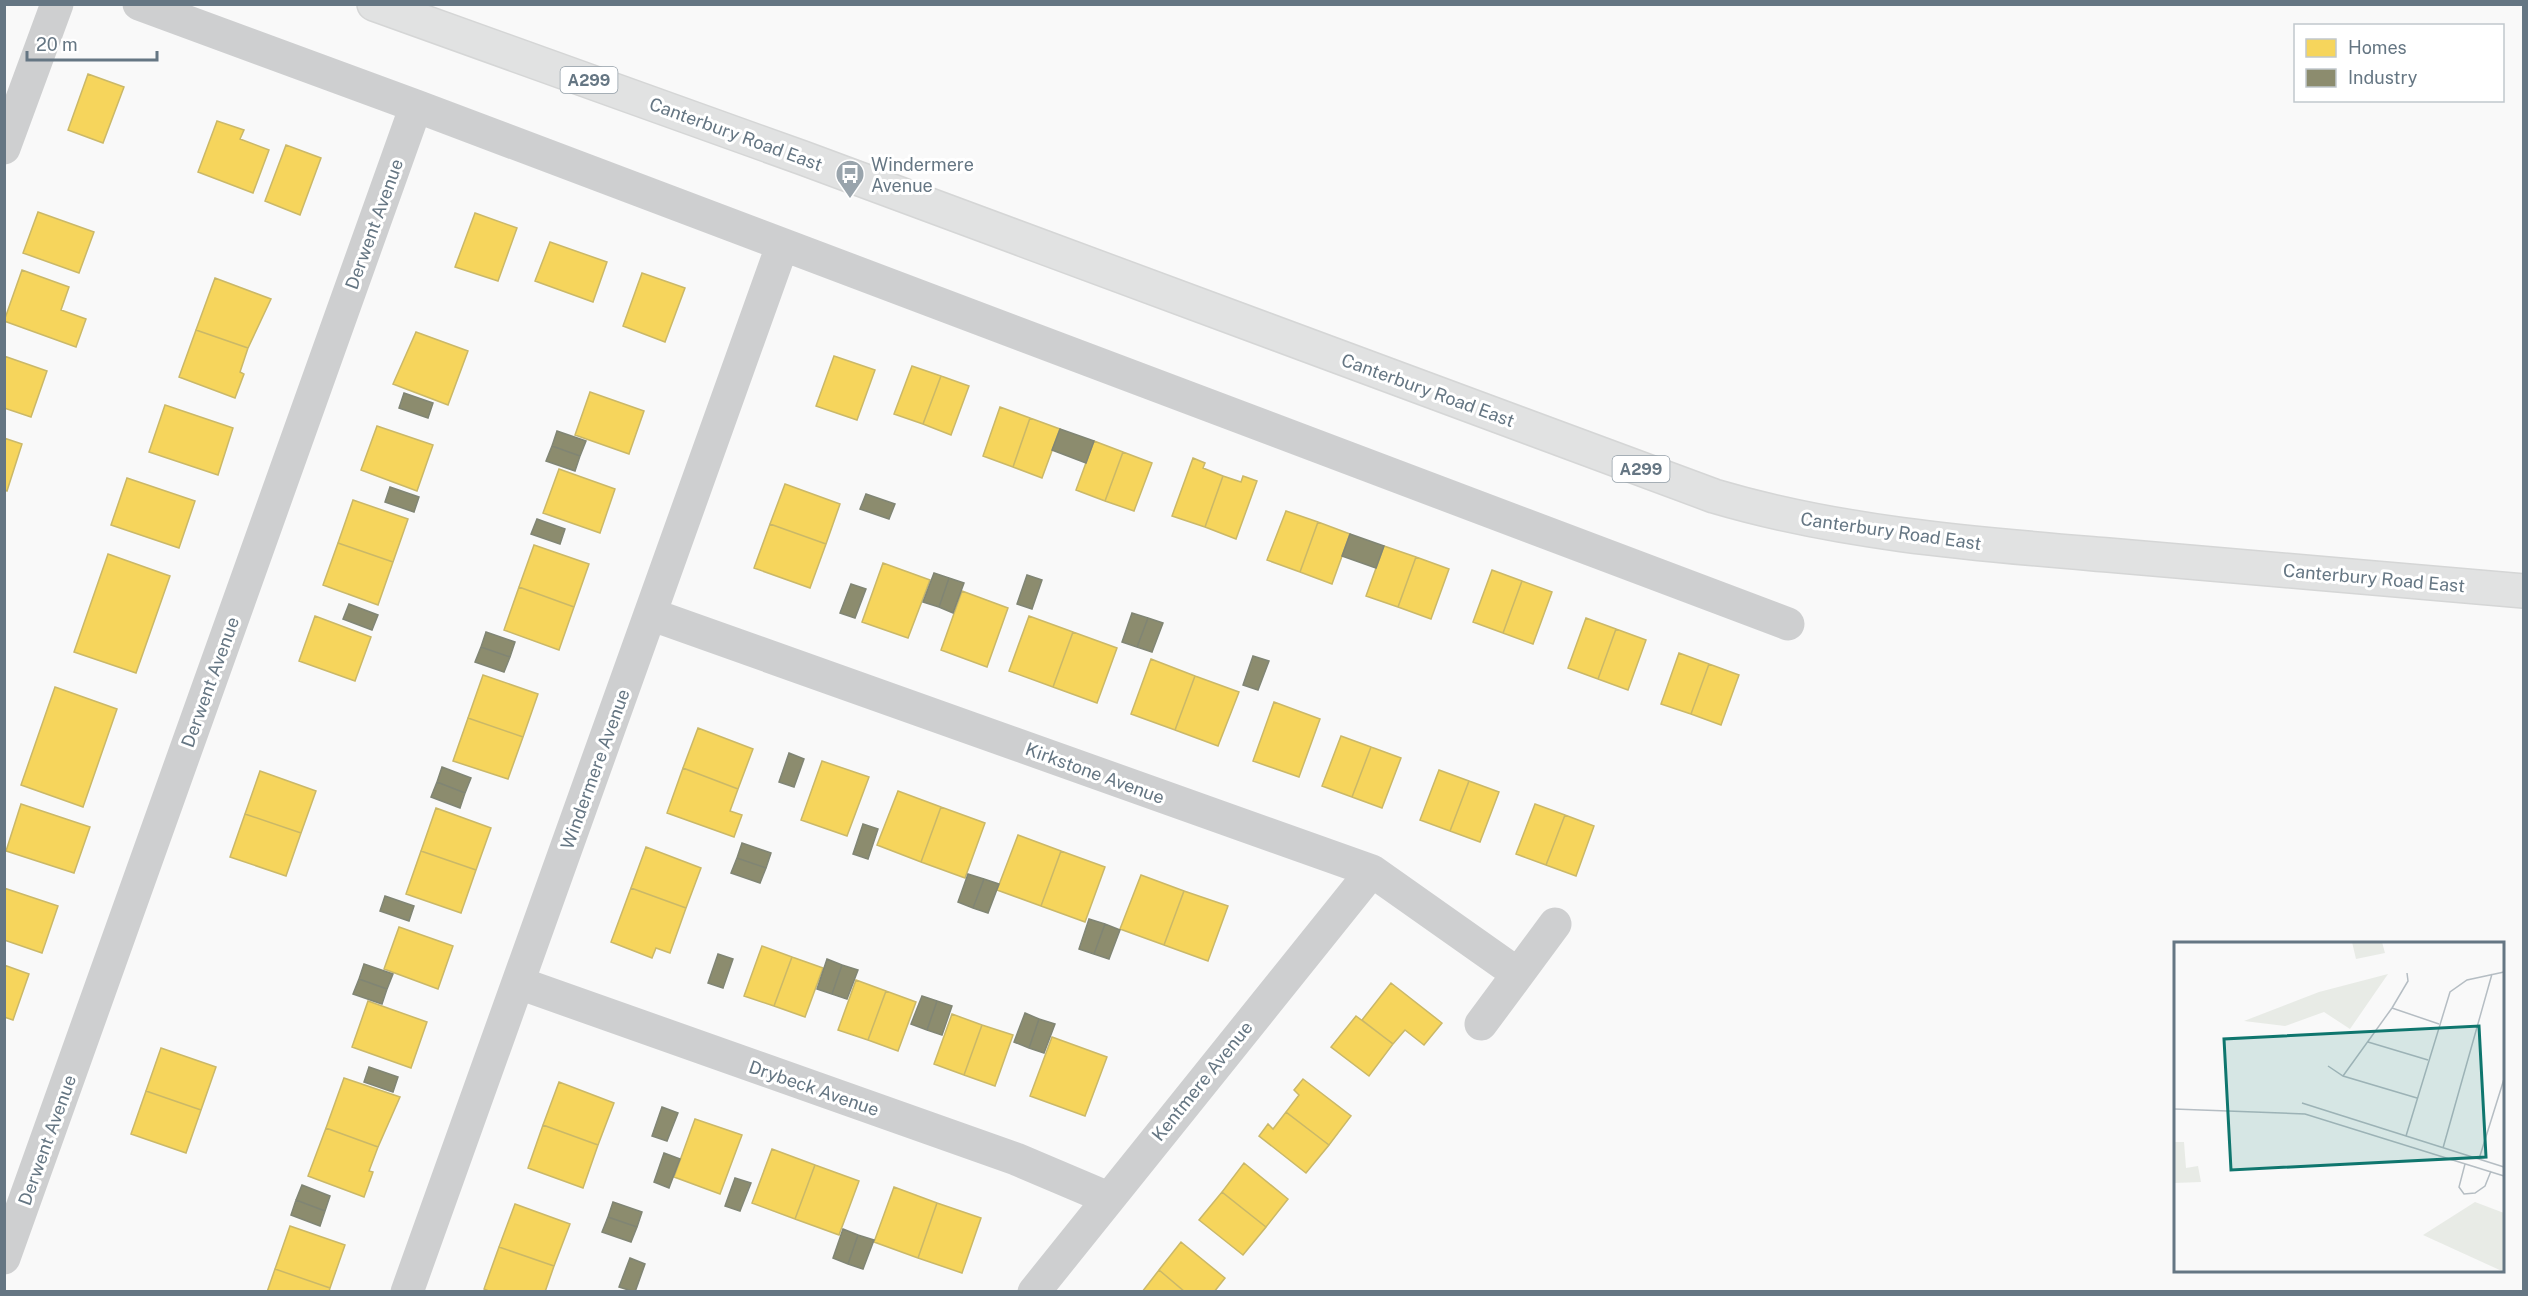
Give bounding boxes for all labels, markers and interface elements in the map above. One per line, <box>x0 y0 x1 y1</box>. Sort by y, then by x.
scale bar <box>27 24 158 62</box>
legend <box>2294 24 2504 102</box>
text: 20 m <box>36 34 78 55</box>
text: Homes <box>2348 37 2407 58</box>
road number: A299 <box>560 67 618 93</box>
text: Industry <box>2348 67 2418 88</box>
street label: Canterbury Road East <box>647 93 825 175</box>
place label: Windermere Avenue <box>871 154 974 196</box>
street label: Derwent Avenue <box>341 156 407 292</box>
bus stop icon: Windermere Avenue <box>834 158 866 200</box>
street label: Canterbury Road East <box>1339 349 1517 431</box>
road number: A299 <box>1612 456 1670 482</box>
street label: Canterbury Road East <box>1799 508 1983 554</box>
street label: Canterbury Road East <box>2282 560 2466 596</box>
street label: Derwent Avenue <box>177 614 243 750</box>
street label: Windermere Avenue <box>556 686 634 852</box>
street label: Kirkstone Avenue <box>1023 738 1167 808</box>
inset map <box>2174 942 2504 1272</box>
street label: Kentmere Avenue <box>1147 1017 1257 1145</box>
street label: Drybeck Avenue <box>746 1056 882 1120</box>
street label: Derwent Avenue <box>14 1072 80 1208</box>

